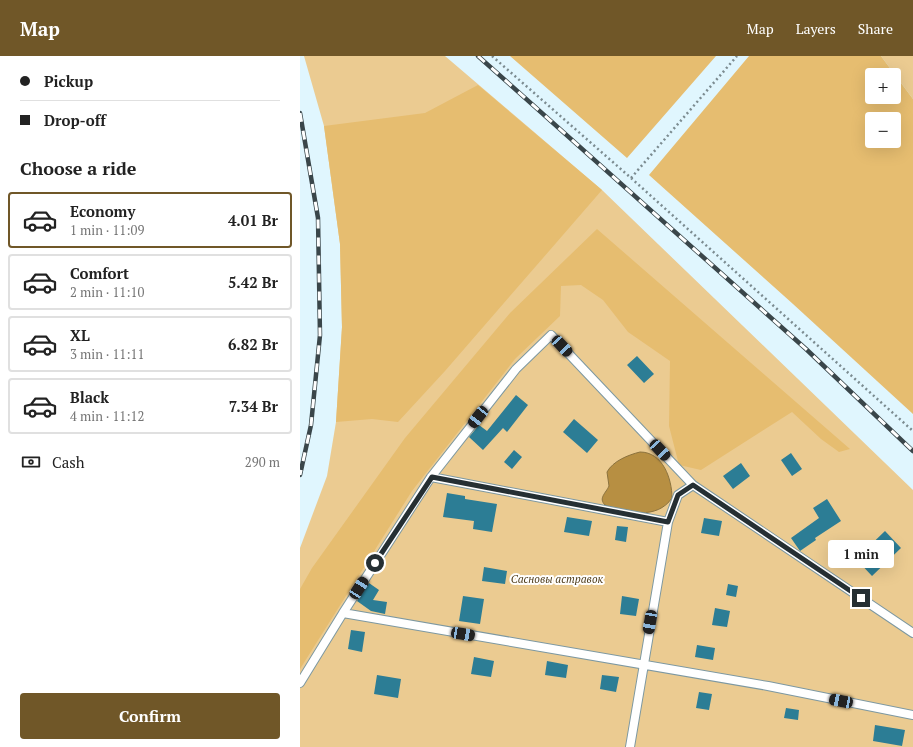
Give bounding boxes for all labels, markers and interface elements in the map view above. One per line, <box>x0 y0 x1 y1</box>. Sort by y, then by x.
text: Map <box>20 16 60 41</box>
text: Map <box>747 19 774 38</box>
text: Layers <box>796 19 836 38</box>
text: Share <box>858 19 893 38</box>
map controls <box>865 68 901 148</box>
button: + <box>865 68 901 104</box>
text: Pickup <box>44 71 93 91</box>
text: Drop-off <box>44 110 106 130</box>
button: − <box>865 112 901 148</box>
text: Choose a ride <box>20 156 136 180</box>
text: Economy <box>70 201 135 221</box>
icon: car <box>22 202 58 238</box>
text: 4.01 Br <box>228 210 278 230</box>
text: 1 min · 11:09 <box>70 221 144 239</box>
text: Comfort <box>70 263 129 283</box>
icon: car <box>22 264 58 300</box>
text: 5.42 Br <box>228 272 278 292</box>
text: 2 min · 11:10 <box>70 283 144 301</box>
text: XL <box>70 325 90 345</box>
icon: car <box>22 326 58 362</box>
car <box>549 333 575 359</box>
text: 6.82 Br <box>228 334 278 354</box>
text: 3 min · 11:11 <box>70 345 144 363</box>
text: Black <box>70 387 109 407</box>
icon: car <box>22 388 58 424</box>
text: 7.34 Br <box>229 396 278 416</box>
car <box>466 404 490 430</box>
text: 4 min · 11:12 <box>70 407 144 425</box>
car <box>647 437 673 463</box>
icon: cash <box>20 451 42 473</box>
text: Cash <box>52 452 85 472</box>
text: 290 m <box>245 453 280 471</box>
callout: 1 min <box>828 540 894 568</box>
text: 1 min <box>843 545 879 563</box>
route start <box>366 554 384 572</box>
park label: Сасновы астравок <box>511 572 604 586</box>
car <box>347 575 371 601</box>
route end <box>852 589 870 607</box>
car <box>642 609 658 635</box>
car <box>450 626 476 642</box>
button: Confirm <box>20 693 280 739</box>
car <box>828 693 854 709</box>

